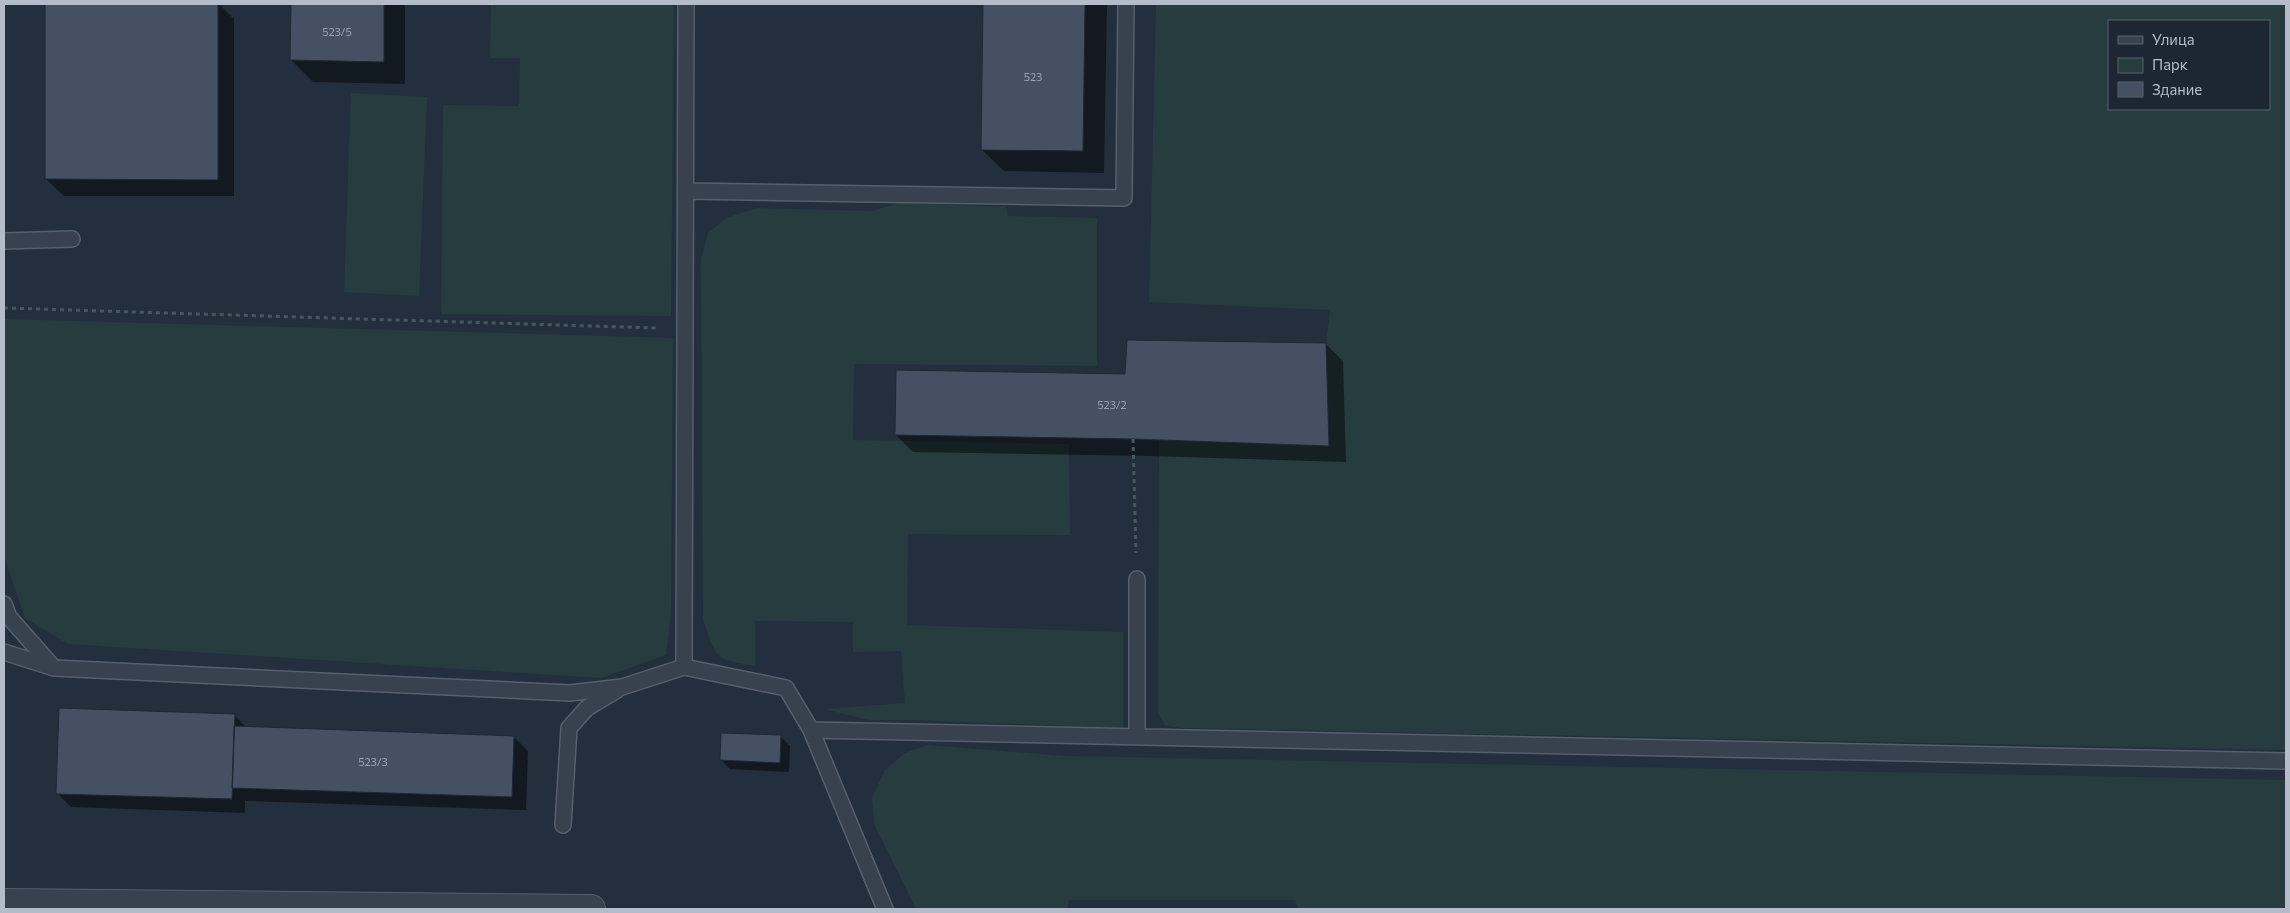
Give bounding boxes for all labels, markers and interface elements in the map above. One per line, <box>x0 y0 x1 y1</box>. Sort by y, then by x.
legend <box>2108 20 2270 110</box>
house number: 523/5 <box>322 25 352 38</box>
text: Улица <box>2152 30 2194 48</box>
text: Парк <box>2152 55 2188 73</box>
house number: 523 <box>1024 70 1042 83</box>
text: Здание <box>2152 80 2202 98</box>
house number: 523/2 <box>1097 398 1127 411</box>
house number: 523/3 <box>358 755 388 768</box>

